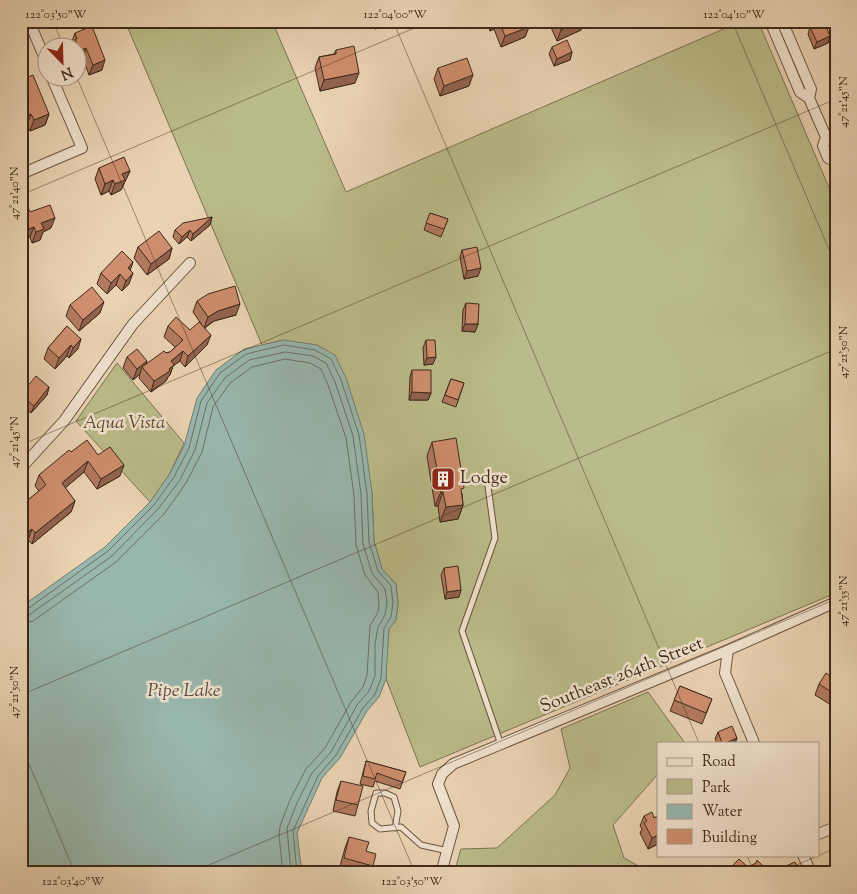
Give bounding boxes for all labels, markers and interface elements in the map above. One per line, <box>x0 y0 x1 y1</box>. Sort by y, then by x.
text: 122°03'50"W <box>26 6 87 24</box>
text: 122°04'00"W <box>364 6 427 24</box>
text: 122°04'10"W <box>703 6 765 24</box>
north arrow <box>38 38 88 88</box>
text: N <box>57 61 75 84</box>
text: 47°21'45"N <box>835 76 853 128</box>
text: 47°21'40"N <box>6 166 24 220</box>
text: 47°21'50"N <box>835 325 853 378</box>
park label: Aqua Vista <box>83 411 165 437</box>
text: 47°21'45"N <box>6 416 24 468</box>
building icon: Lodge <box>430 466 456 492</box>
place label: Lodge <box>460 466 508 492</box>
text: 47°21'55"N <box>835 575 853 626</box>
street label: Southeast 264th Street <box>536 631 708 721</box>
text: 47°21'50"N <box>6 665 24 718</box>
water label: Pipe Lake <box>148 678 221 705</box>
legend <box>657 742 820 856</box>
text: Road <box>702 752 736 773</box>
text: Park <box>702 778 731 799</box>
text: Water <box>702 802 743 823</box>
text: Building <box>702 828 757 849</box>
text: 122°03'40"W <box>42 873 104 891</box>
text: 122°03'50"W <box>382 873 443 891</box>

